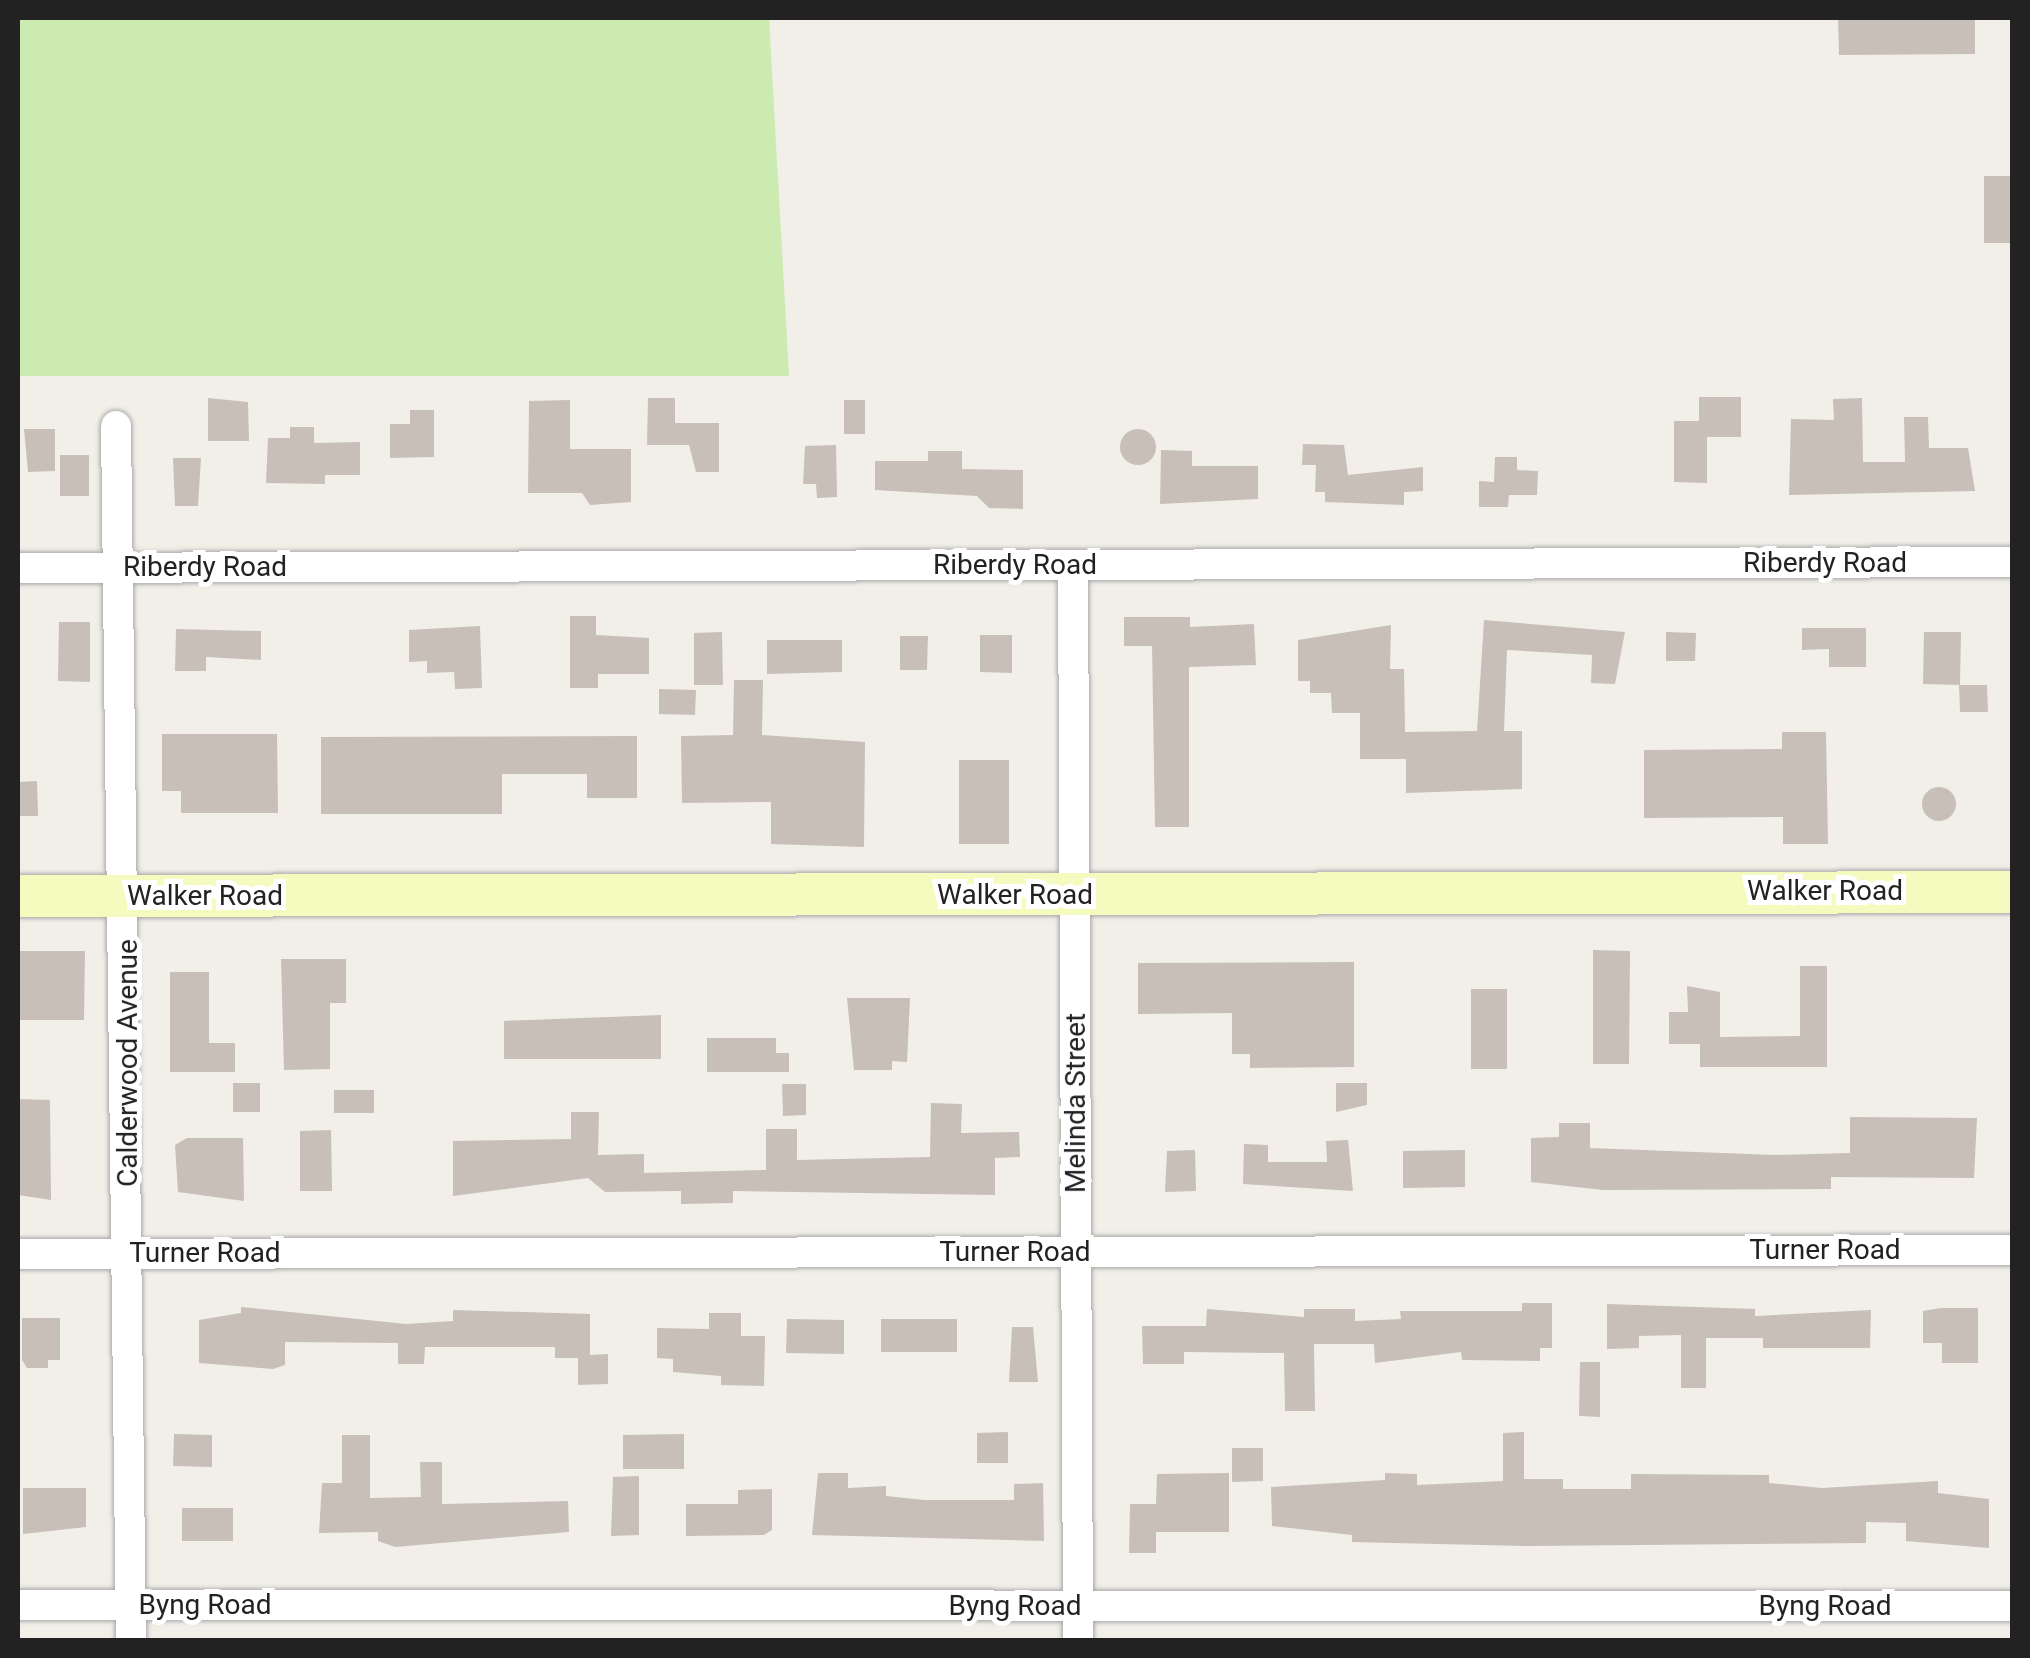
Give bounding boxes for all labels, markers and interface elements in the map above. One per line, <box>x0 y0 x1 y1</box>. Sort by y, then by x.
street label: Riberdy Road <box>1743 546 1907 580</box>
street label: Riberdy Road <box>933 548 1097 582</box>
street label: Riberdy Road <box>123 550 287 584</box>
street label: Walker Road <box>1747 874 1903 908</box>
street label: Walker Road <box>937 878 1093 912</box>
street label: Walker Road <box>127 879 283 913</box>
street label: Calderwood Avenue <box>111 939 145 1187</box>
street label: Melinda Street <box>1059 1013 1093 1193</box>
street label: Turner Road <box>1749 1233 1901 1267</box>
street label: Turner Road <box>939 1235 1091 1269</box>
street label: Turner Road <box>129 1236 281 1270</box>
street label: Byng Road <box>138 1588 272 1622</box>
street label: Byng Road <box>948 1589 1082 1623</box>
street label: Byng Road <box>1758 1589 1892 1623</box>

